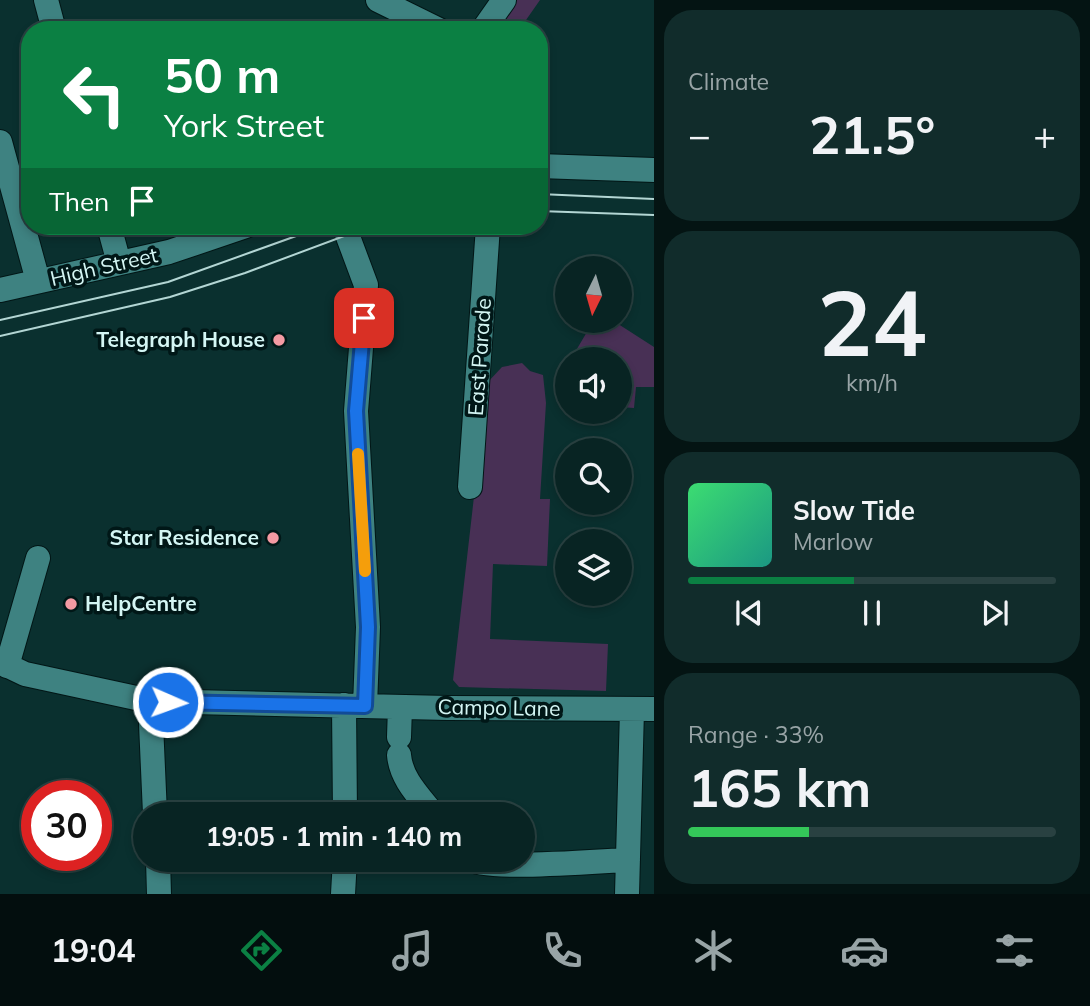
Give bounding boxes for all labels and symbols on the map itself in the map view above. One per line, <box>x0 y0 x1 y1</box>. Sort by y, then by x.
street label: High Street <box>47 241 160 291</box>
north arrow <box>555 256 632 332</box>
pin <box>334 288 394 348</box>
street label: East Parade <box>462 297 496 417</box>
place label: Telegraph House <box>96 326 265 352</box>
marker: Telegraph House <box>271 332 287 348</box>
place label: Star Residence <box>110 524 259 550</box>
marker: Star Residence <box>265 530 281 546</box>
place label: HelpCentre <box>85 590 197 616</box>
marker: HelpCentre <box>63 596 79 612</box>
position arrow <box>131 665 205 739</box>
street label: Campo Lane <box>437 693 561 721</box>
speed limit sign: 30 <box>21 780 112 871</box>

